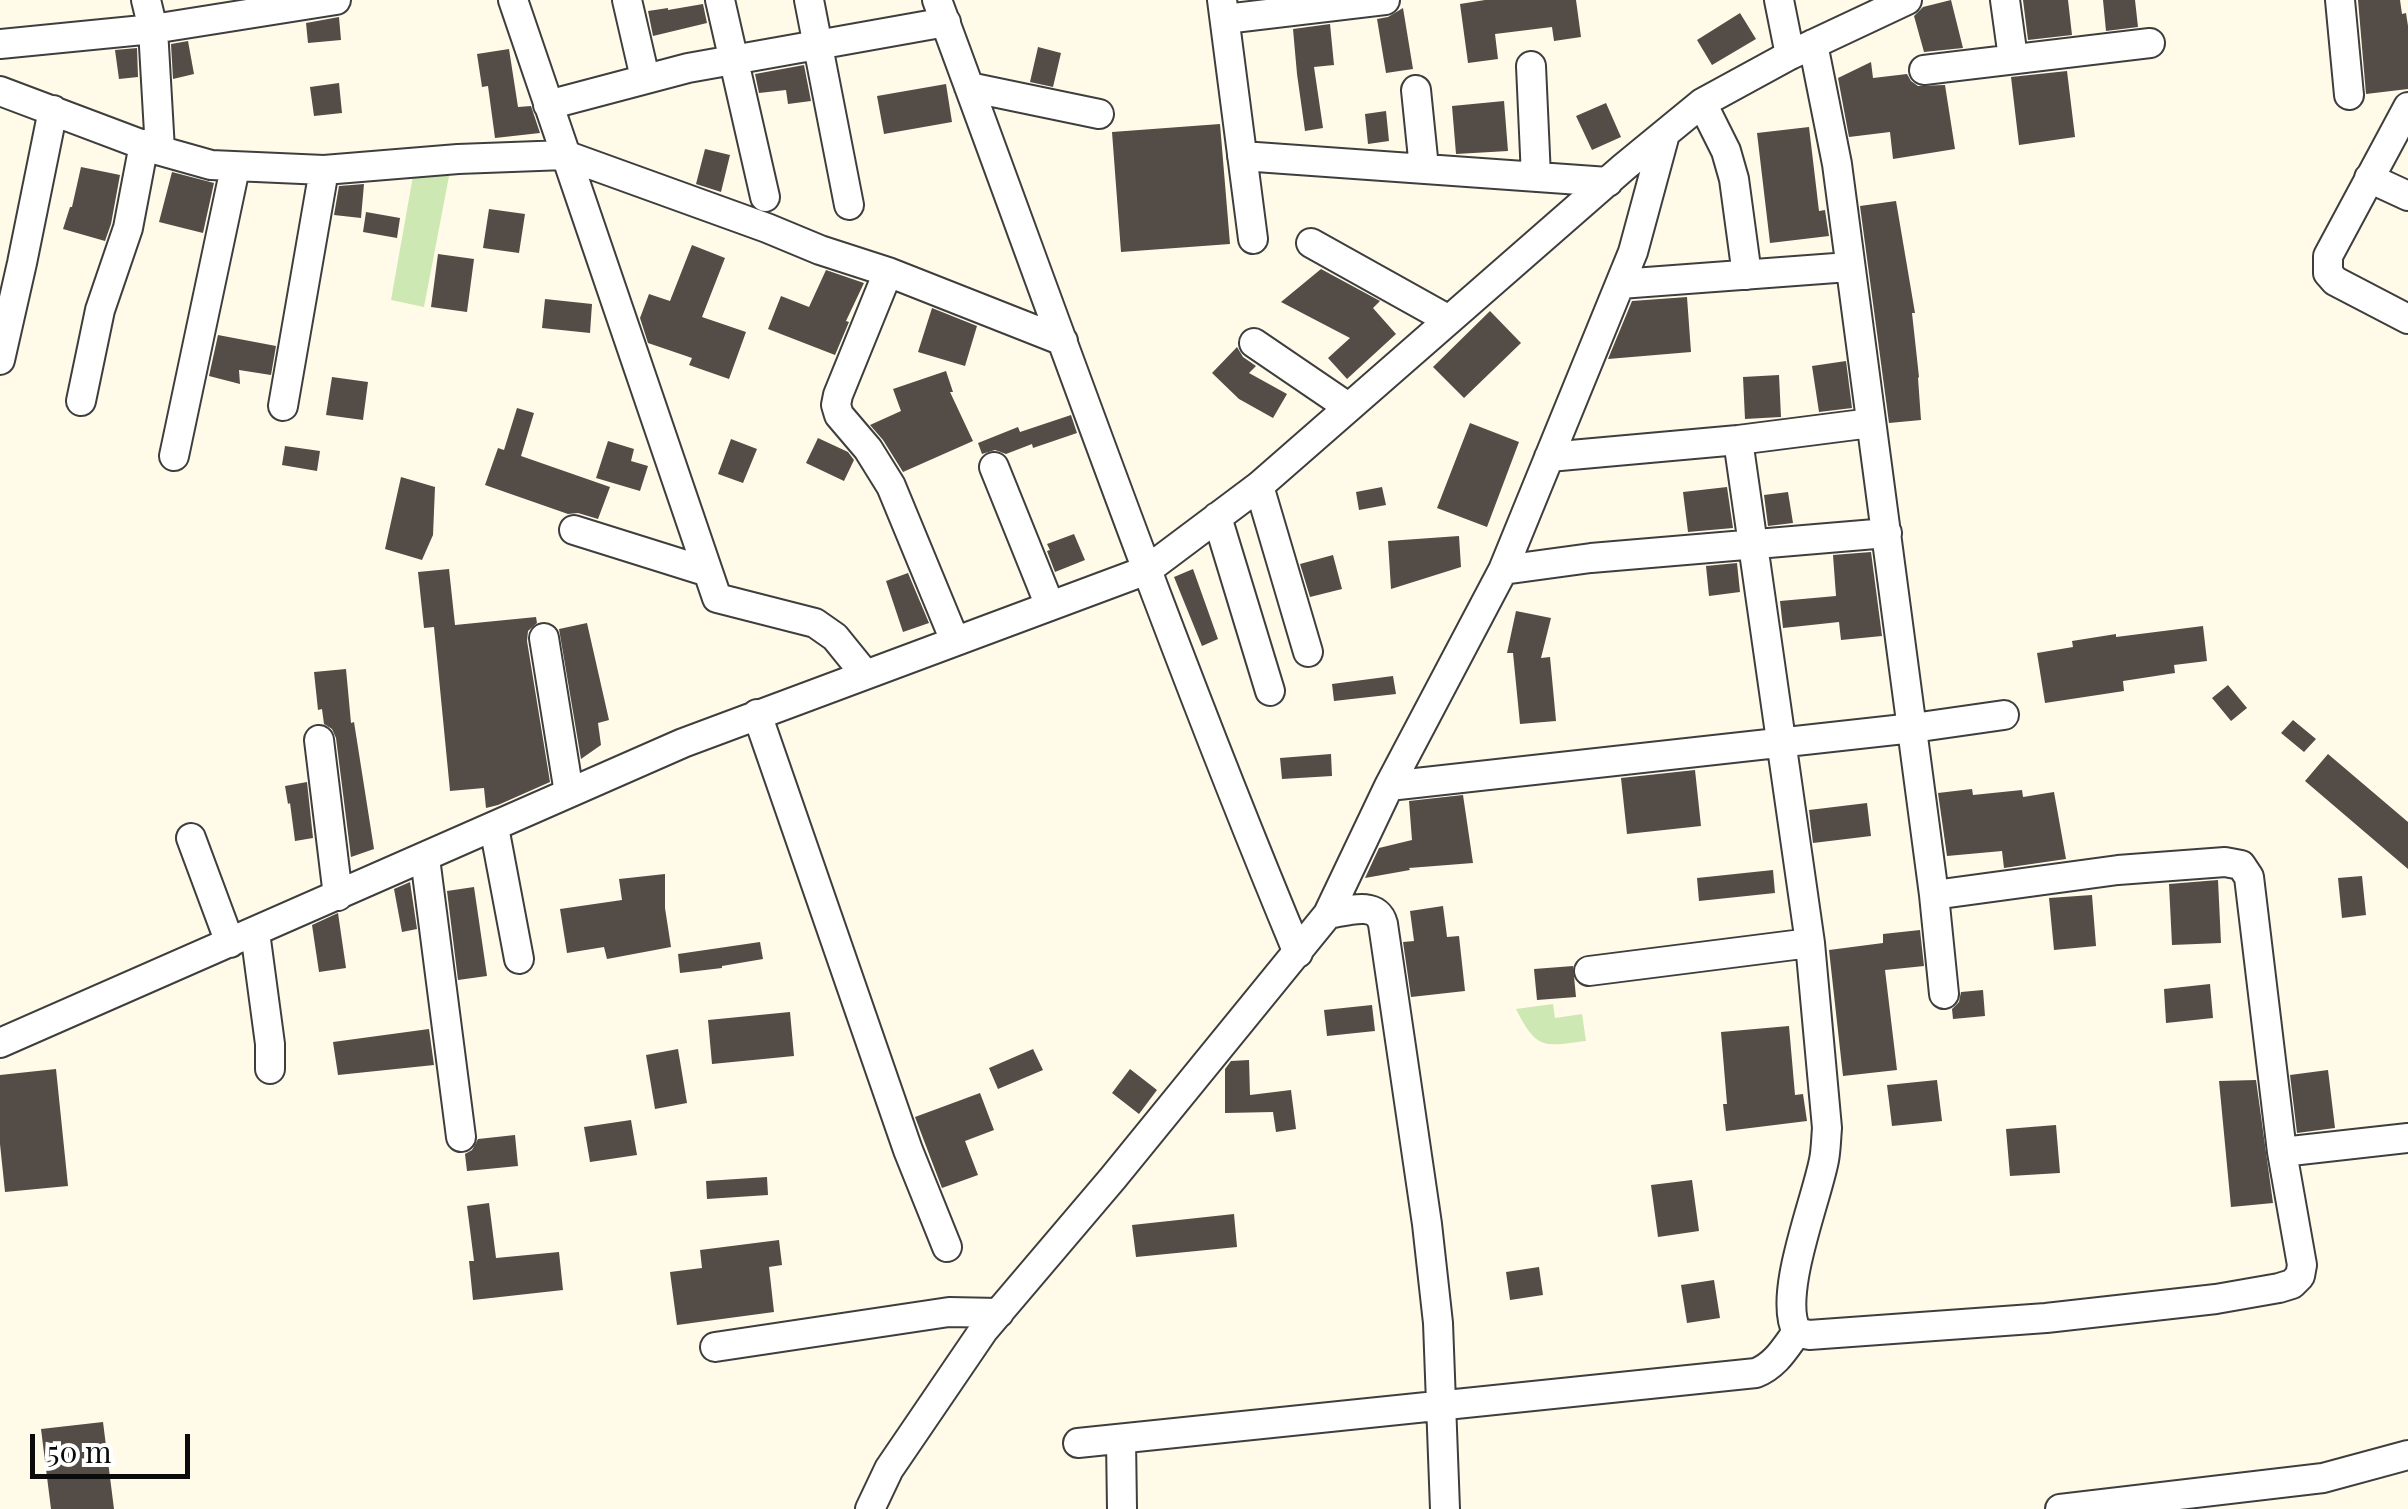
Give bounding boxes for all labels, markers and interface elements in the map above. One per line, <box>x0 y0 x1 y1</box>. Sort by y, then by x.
scale bar <box>35 1414 195 1476</box>
text: 50 m <box>47 1431 112 1471</box>

